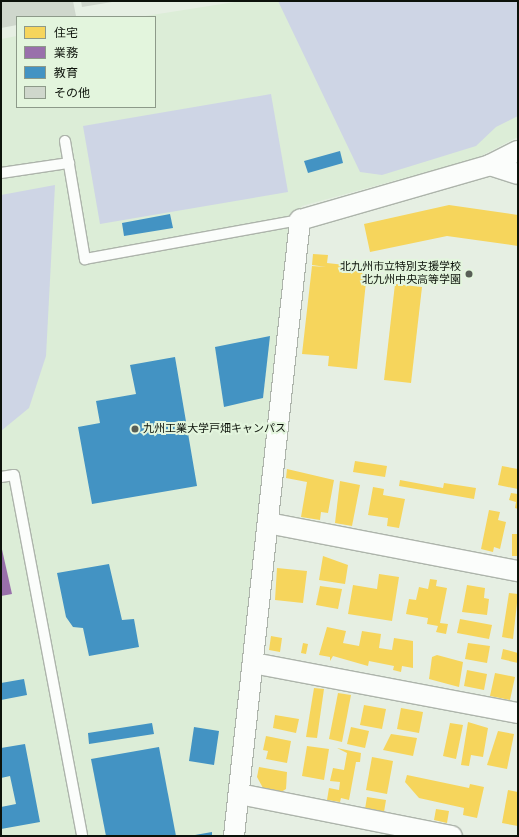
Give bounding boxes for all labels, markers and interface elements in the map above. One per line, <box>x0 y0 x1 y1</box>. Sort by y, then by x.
legend <box>16 16 156 108</box>
text: 住宅 <box>54 26 78 42</box>
text: 業務 <box>54 46 78 62</box>
text: 教育 <box>54 66 78 82</box>
text: その他 <box>54 86 90 102</box>
place label: 北九州市立特別支援学校 北九州中央高等学園 <box>340 261 461 287</box>
marker: 北九州市立特別支援学校 北九州中央高等学園 <box>464 269 474 279</box>
place label: 九州工業大学戸畑キャンパス <box>143 422 286 436</box>
marker: 九州工業大学戸畑キャンパス <box>130 424 140 434</box>

